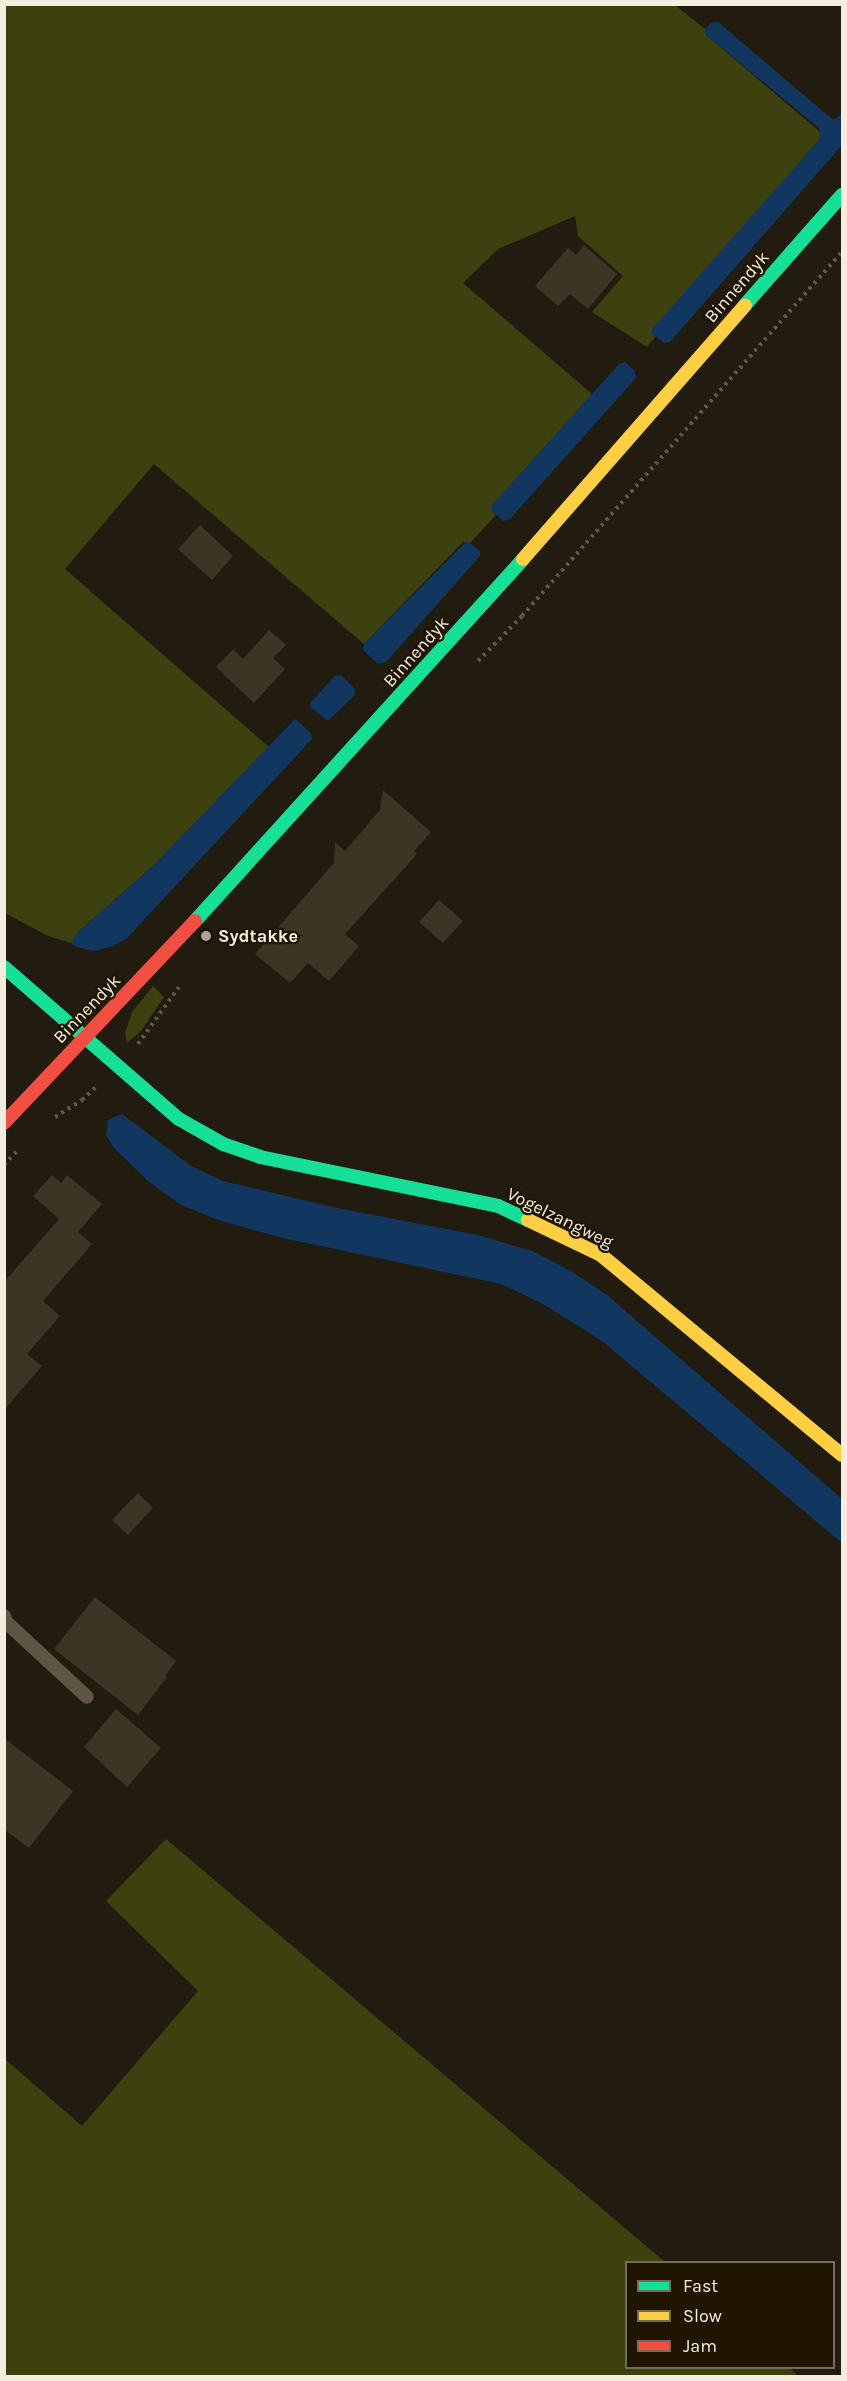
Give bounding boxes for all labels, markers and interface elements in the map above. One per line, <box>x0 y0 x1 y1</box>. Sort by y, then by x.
street label: Binnendyk <box>700 247 774 327</box>
street label: Binnendyk <box>379 612 453 692</box>
place label: Sydtakke <box>218 925 298 947</box>
marker: Sydtakke <box>199 929 213 943</box>
street label: Binnendyk <box>49 970 125 1048</box>
street label: Vogelzangweg <box>503 1183 617 1253</box>
legend <box>625 2261 835 2369</box>
text: Fast <box>683 2275 718 2297</box>
text: Slow <box>683 2305 722 2327</box>
text: Jam <box>683 2335 717 2357</box>

